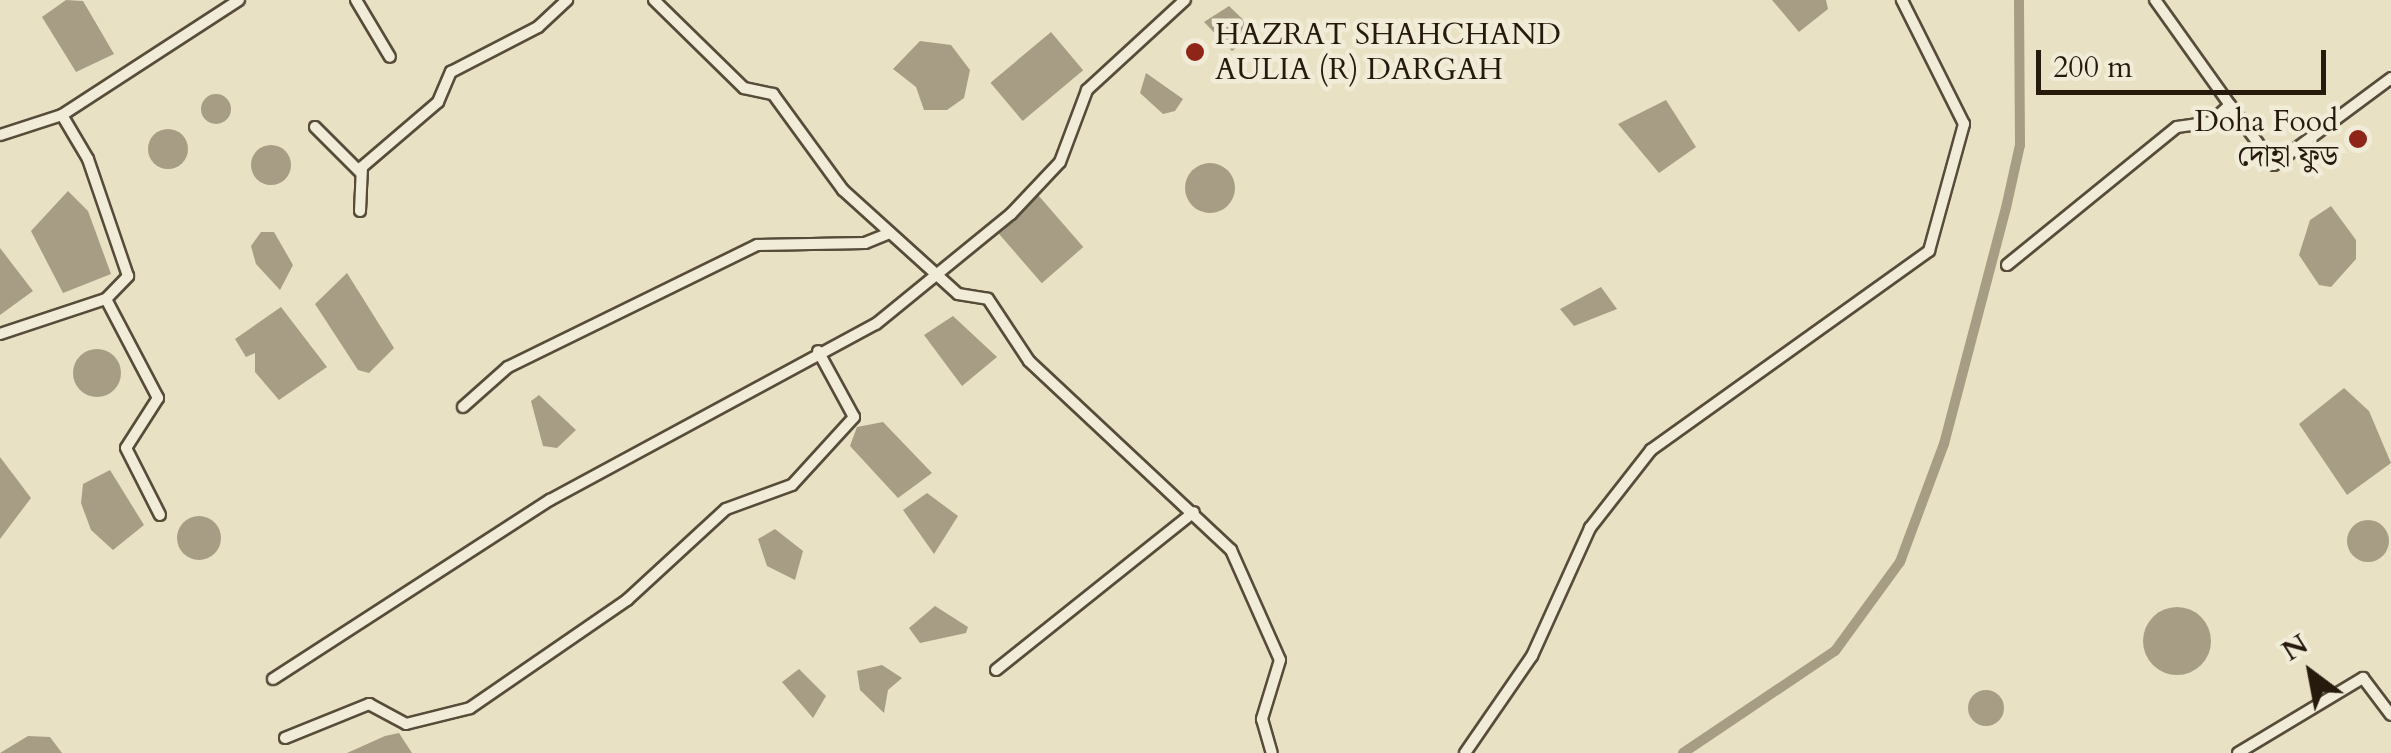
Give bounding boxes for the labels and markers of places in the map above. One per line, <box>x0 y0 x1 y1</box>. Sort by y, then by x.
place label: HAZRAT SHAHCHAND AULIA (R) DARGAH <box>1215 17 1561 88</box>
marker: HAZRAT SHAHCHAND AULIA (R) DARGAH <box>1184 41 1206 63</box>
place label: Doha Food দোহা ফুড <box>2194 104 2338 174</box>
marker: Doha Food দোহা ফুড <box>2347 128 2369 150</box>

